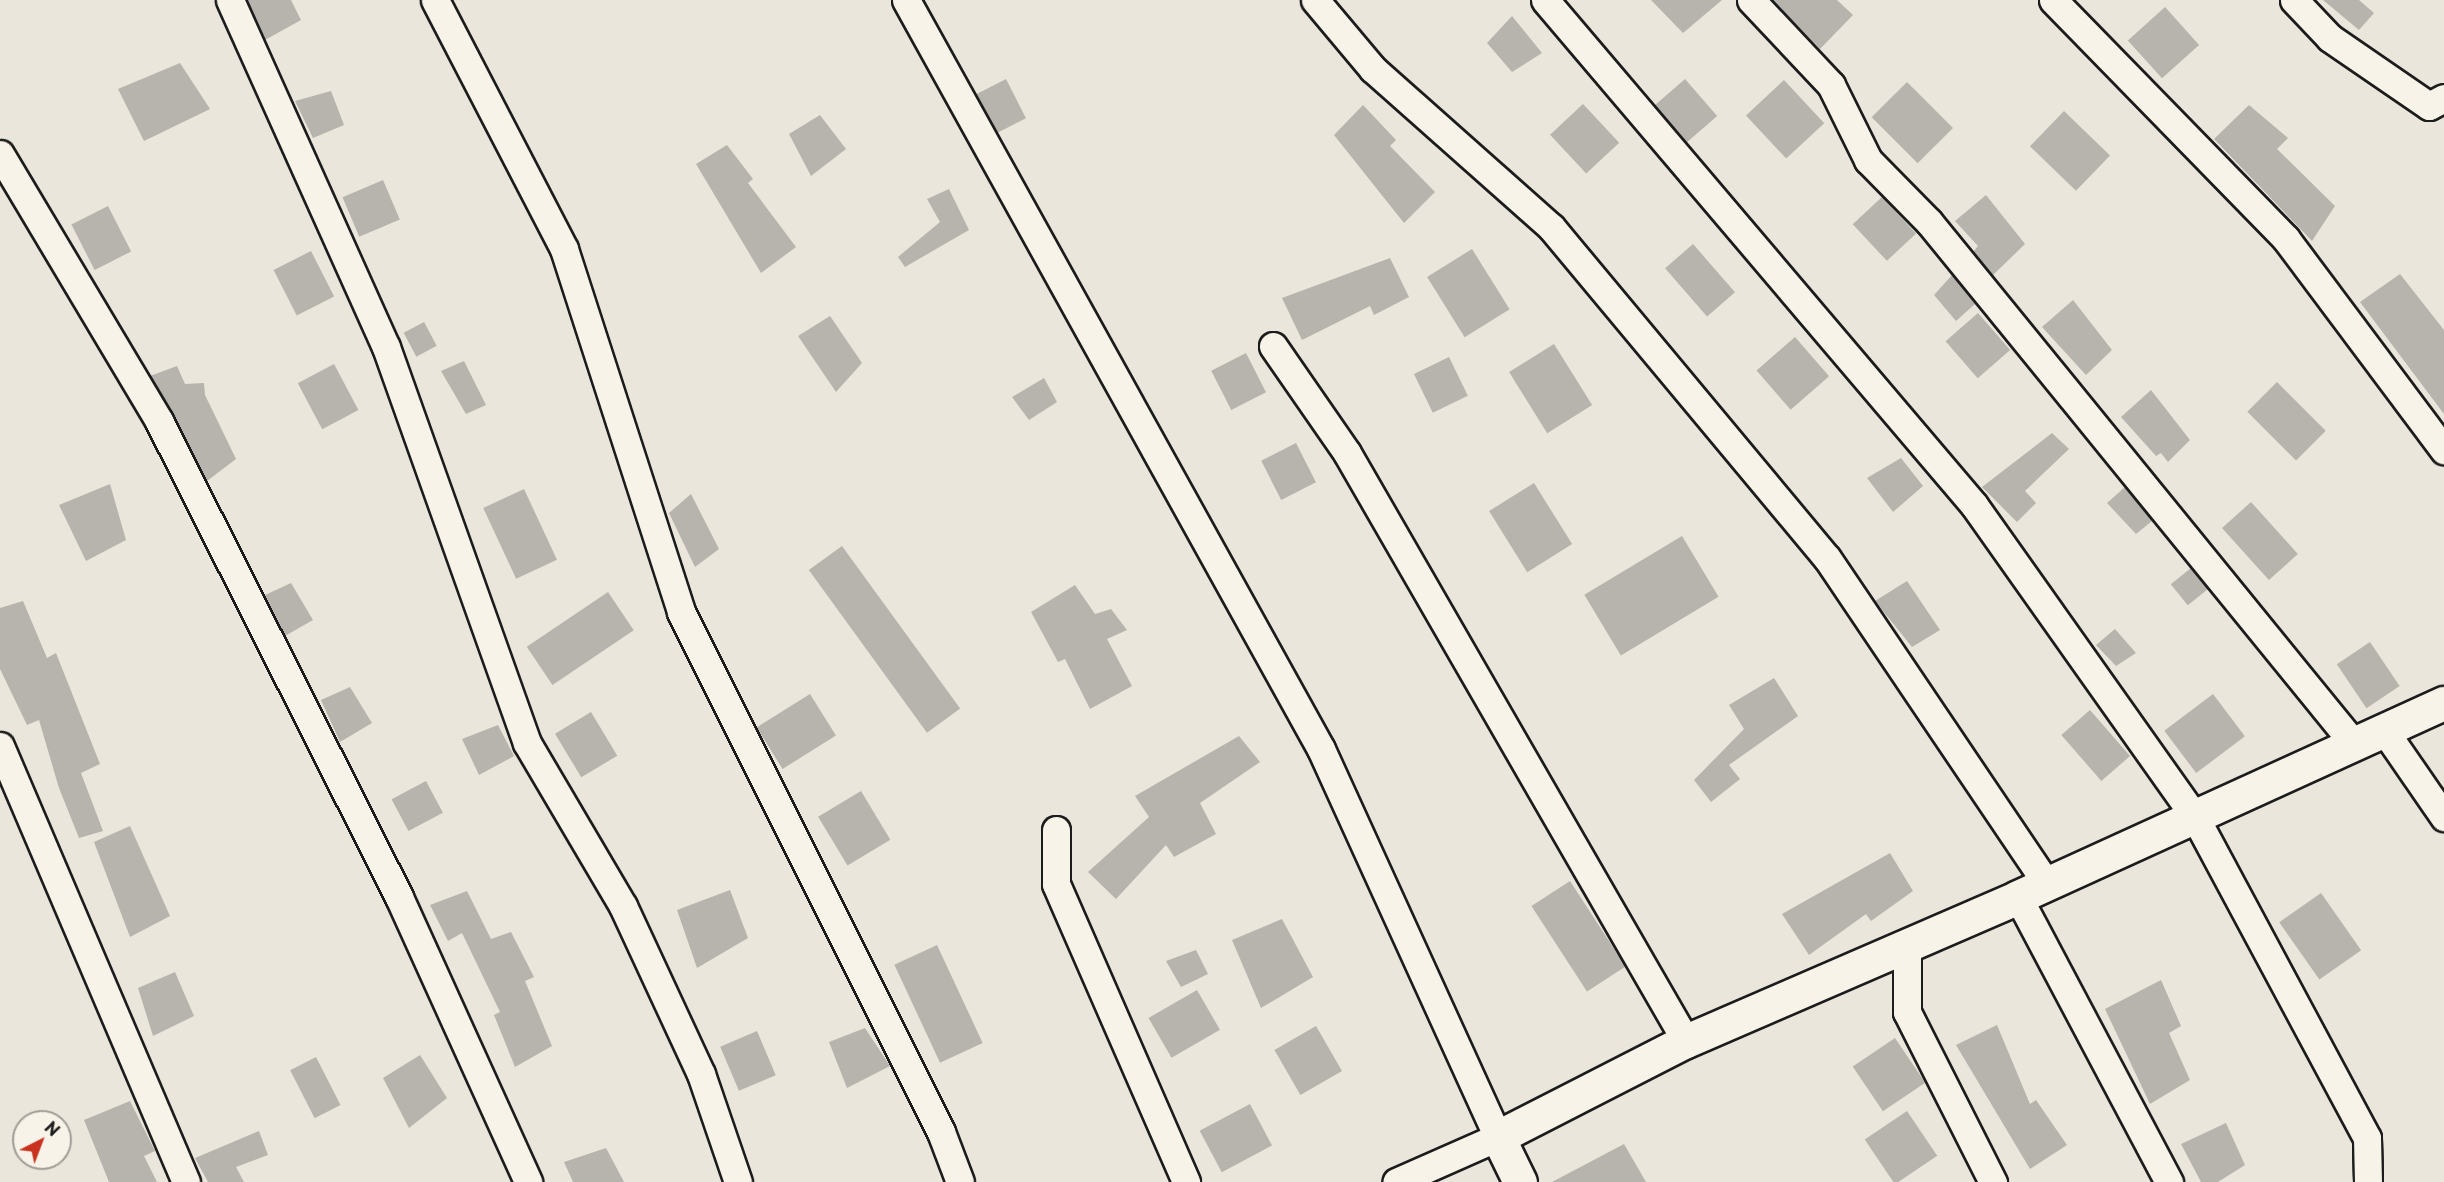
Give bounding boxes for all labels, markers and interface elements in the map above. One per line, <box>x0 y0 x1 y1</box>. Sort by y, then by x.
north arrow <box>12 1110 72 1170</box>
text: N <box>40 1115 65 1141</box>

